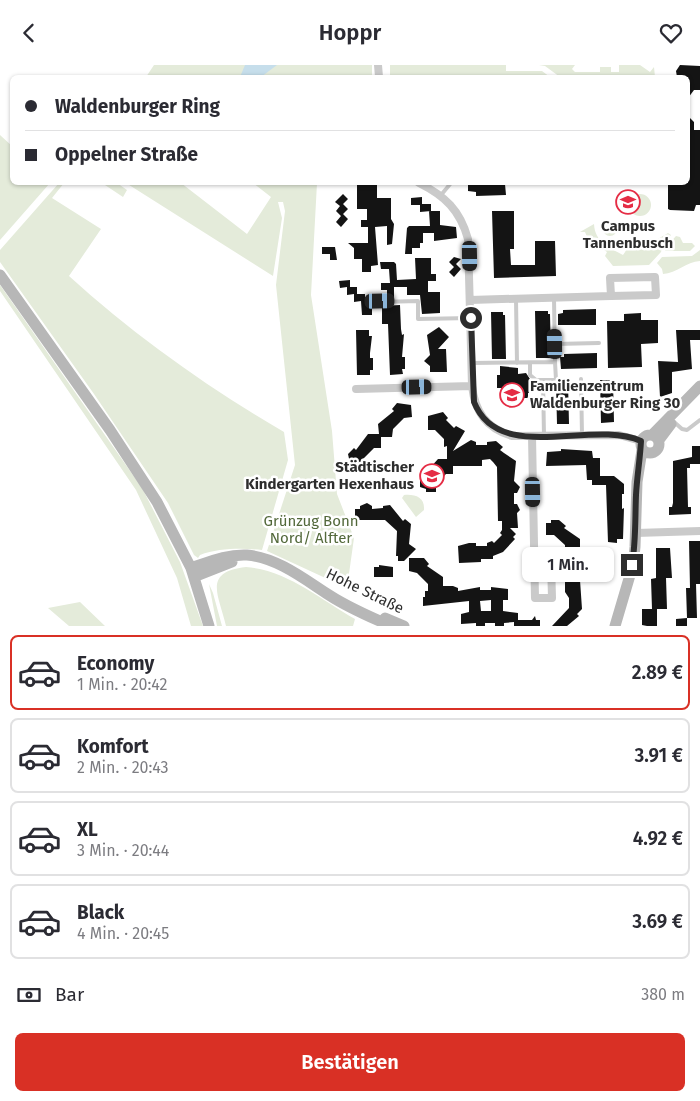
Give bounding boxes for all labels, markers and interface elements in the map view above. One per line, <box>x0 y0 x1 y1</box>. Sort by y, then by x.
icon: back <box>15 19 43 47</box>
text: Hoppr <box>319 19 381 46</box>
icon: heart <box>657 19 685 47</box>
text: Waldenburger Ring <box>55 95 220 118</box>
text: Oppelner Straße <box>55 143 198 166</box>
school or university icon: Campus Tannenbusch <box>615 189 641 215</box>
place label: Campus Tannenbusch <box>583 217 673 252</box>
car <box>462 241 477 271</box>
car <box>364 293 395 309</box>
route start <box>460 307 482 329</box>
car <box>547 329 562 359</box>
place label: Familienzentrum Waldenburger Ring 30 <box>530 377 681 412</box>
car <box>401 379 432 395</box>
school or university icon: Familienzentrum Waldenburger Ring 30 <box>499 382 525 408</box>
place label: Städtischer Kindergarten Hexenhaus <box>245 458 415 493</box>
school or university icon: Städtischer Kindergarten Hexenhaus <box>419 463 445 489</box>
car <box>525 477 540 507</box>
park label: Grünzug Bonn Nord/ Alfter <box>263 512 359 547</box>
callout: 1 Min. <box>522 547 614 583</box>
route end <box>621 554 643 576</box>
text: 1 Min. <box>547 555 589 574</box>
street label: Hohe Straße <box>323 564 407 618</box>
icon: car <box>17 650 62 695</box>
text: Economy <box>77 652 154 675</box>
text: 2.89 € <box>632 661 683 684</box>
text: 1 Min. · 20:42 <box>77 675 167 694</box>
icon: car <box>17 733 62 778</box>
text: Komfort <box>77 735 148 758</box>
text: 3.91 € <box>635 744 683 767</box>
text: 2 Min. · 20:43 <box>77 758 169 777</box>
icon: car <box>17 816 62 861</box>
text: XL <box>77 818 98 841</box>
text: 4.92 € <box>633 827 683 850</box>
text: 3 Min. · 20:44 <box>77 841 169 860</box>
icon: car <box>17 899 62 944</box>
text: Black <box>77 901 124 924</box>
text: 3.69 € <box>632 910 683 933</box>
text: 4 Min. · 20:45 <box>77 924 169 943</box>
icon: cash <box>15 981 43 1009</box>
text: Bar <box>55 983 84 1006</box>
text: 380 m <box>641 985 685 1004</box>
button: Bestätigen <box>15 1033 685 1091</box>

